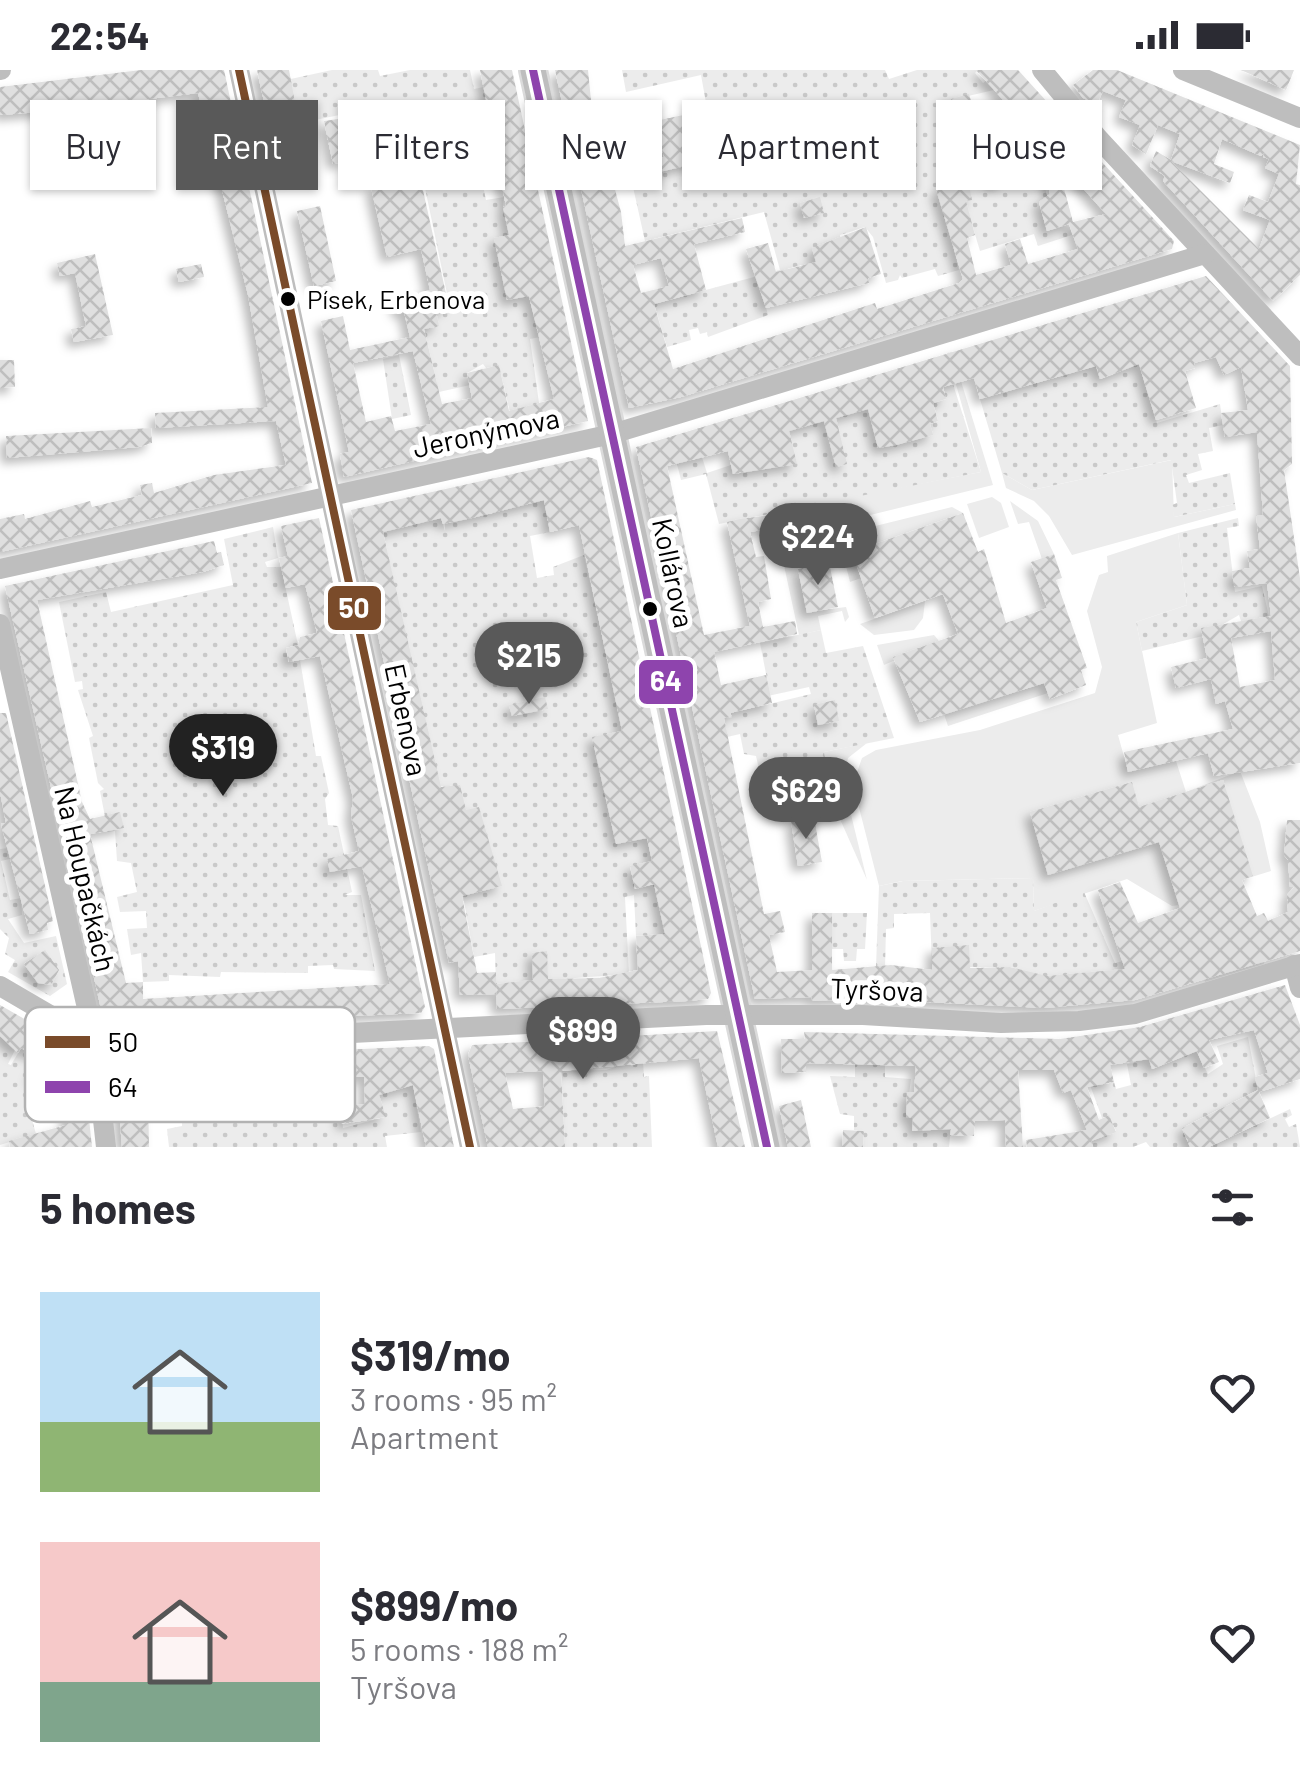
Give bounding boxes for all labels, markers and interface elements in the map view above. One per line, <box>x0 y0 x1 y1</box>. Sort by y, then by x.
text: 22:54 <box>50 12 150 58</box>
chip: Buy <box>30 100 156 190</box>
chip: Rent <box>176 100 318 190</box>
chip: Filters <box>338 100 505 190</box>
chip: New <box>525 100 662 190</box>
chip: Apartment <box>682 100 916 190</box>
chip: House <box>936 100 1102 190</box>
place label: Písek, Erbenova <box>307 283 485 314</box>
marker: Písek, Erbenova <box>278 289 298 309</box>
street label: Jeronýmova <box>409 400 562 464</box>
pin: $224 <box>759 503 877 588</box>
street label: Kollárova <box>646 515 702 631</box>
text: $224 <box>781 516 855 554</box>
line badge: 50 <box>326 584 383 632</box>
text: 50 <box>338 590 370 624</box>
unlabelled marker <box>640 599 660 619</box>
pin: $215 <box>470 622 588 707</box>
text: $215 <box>497 635 561 673</box>
line badge: 64 <box>637 658 695 706</box>
street label: Erbenova <box>378 660 435 779</box>
text: 64 <box>650 663 682 697</box>
pin: $319 <box>164 714 282 799</box>
text: $319 <box>191 727 255 765</box>
pin: $629 <box>747 757 865 842</box>
text: $629 <box>771 770 841 808</box>
street label: Na Houpačkách <box>48 783 124 975</box>
street label: Tyršova <box>830 970 924 1008</box>
pin: $899 <box>524 997 642 1082</box>
legend <box>25 1007 355 1122</box>
text: $899 <box>548 1010 618 1048</box>
text: 50 <box>108 1024 138 1058</box>
text: 64 <box>108 1069 138 1103</box>
icon: filters <box>1205 1180 1260 1235</box>
text: 5 homes <box>40 1182 196 1232</box>
text: $319/mo <box>350 1329 511 1379</box>
icon: home <box>120 1332 240 1452</box>
icon: heart <box>1205 1365 1260 1420</box>
text: 3 rooms · 95 m² <box>350 1379 557 1417</box>
text: Apartment <box>350 1417 499 1455</box>
text: $899/mo <box>350 1579 518 1629</box>
icon: home <box>120 1582 240 1702</box>
icon: heart <box>1205 1615 1260 1670</box>
text: 5 rooms · 188 m² <box>350 1629 568 1667</box>
text: Tyršova <box>350 1667 457 1705</box>

